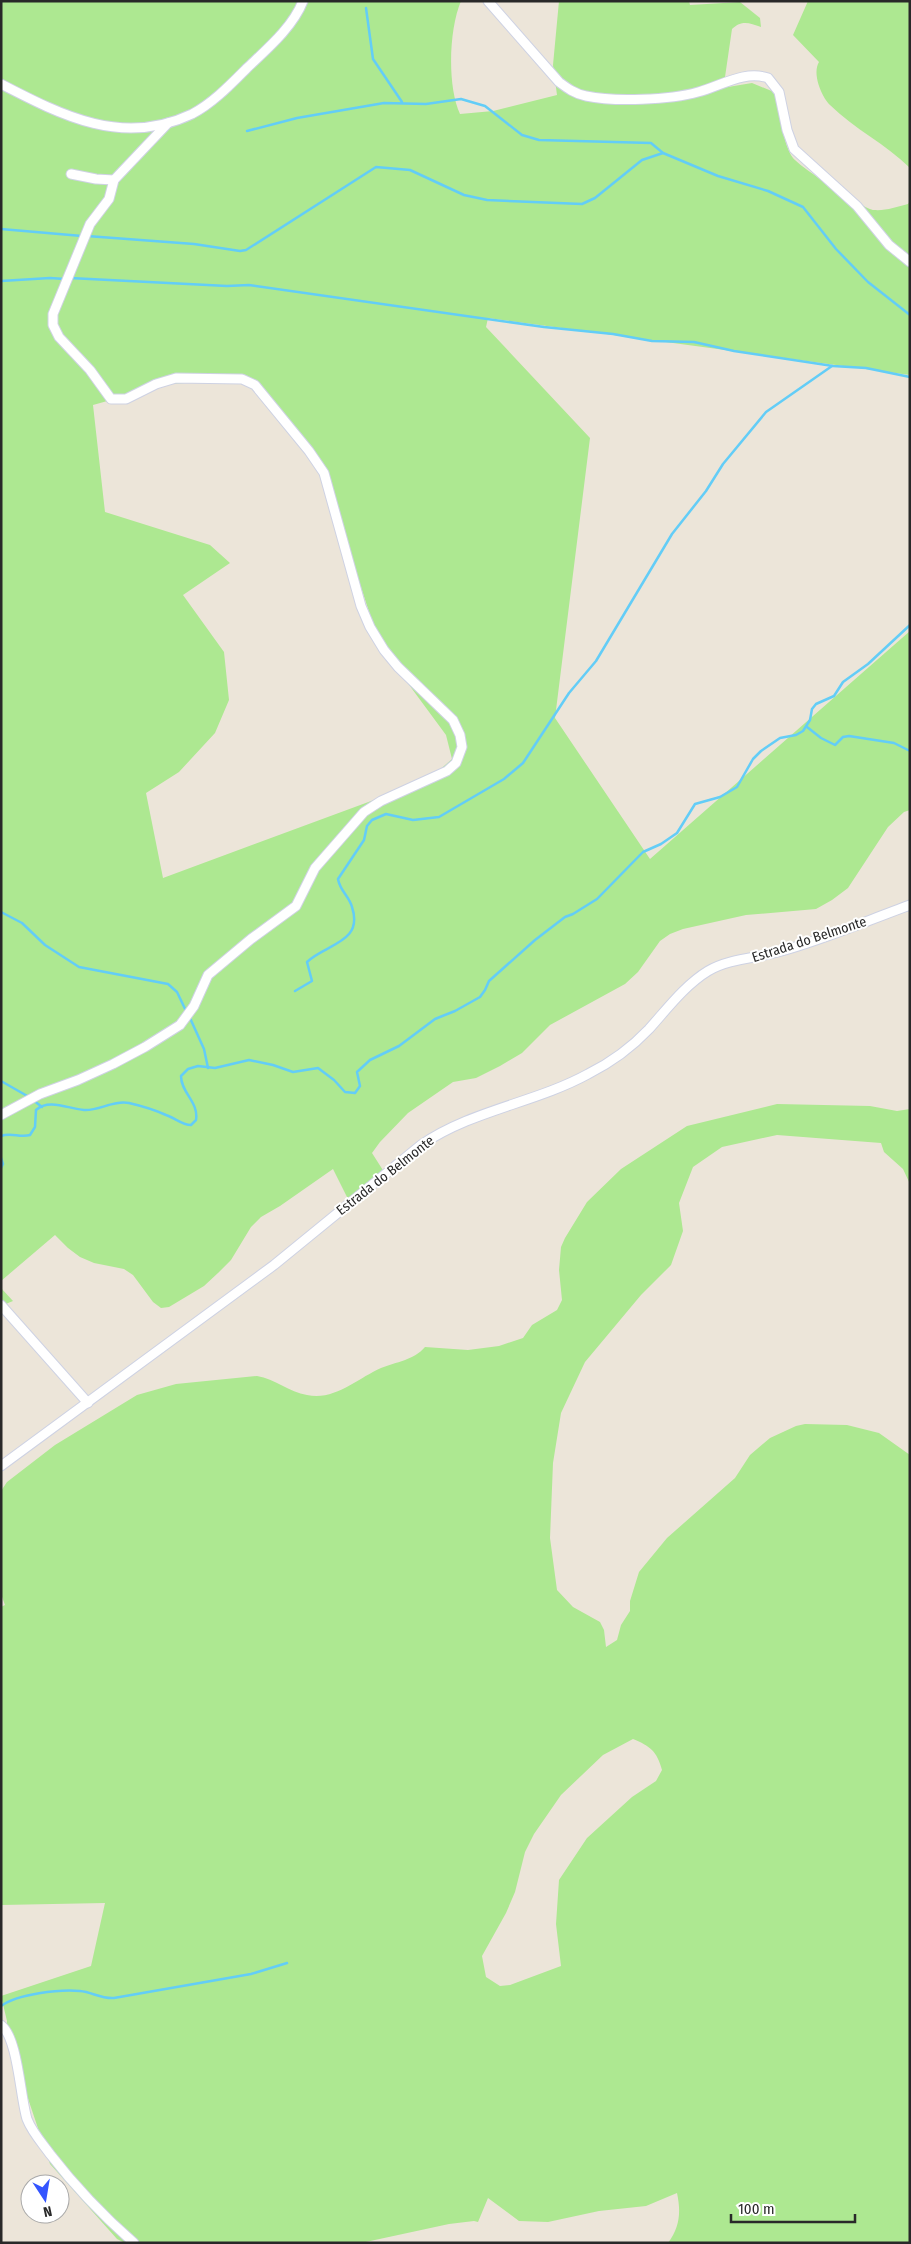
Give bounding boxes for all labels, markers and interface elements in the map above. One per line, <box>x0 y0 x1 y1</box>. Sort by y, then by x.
street label: Estrada do Belmonte <box>750 913 869 966</box>
street label: Estrada do Belmonte <box>333 1132 438 1219</box>
north arrow <box>20 2174 70 2224</box>
scale bar <box>731 2192 855 2224</box>
text: 100 m <box>738 2200 775 2218</box>
text: N <box>42 2202 53 2220</box>

